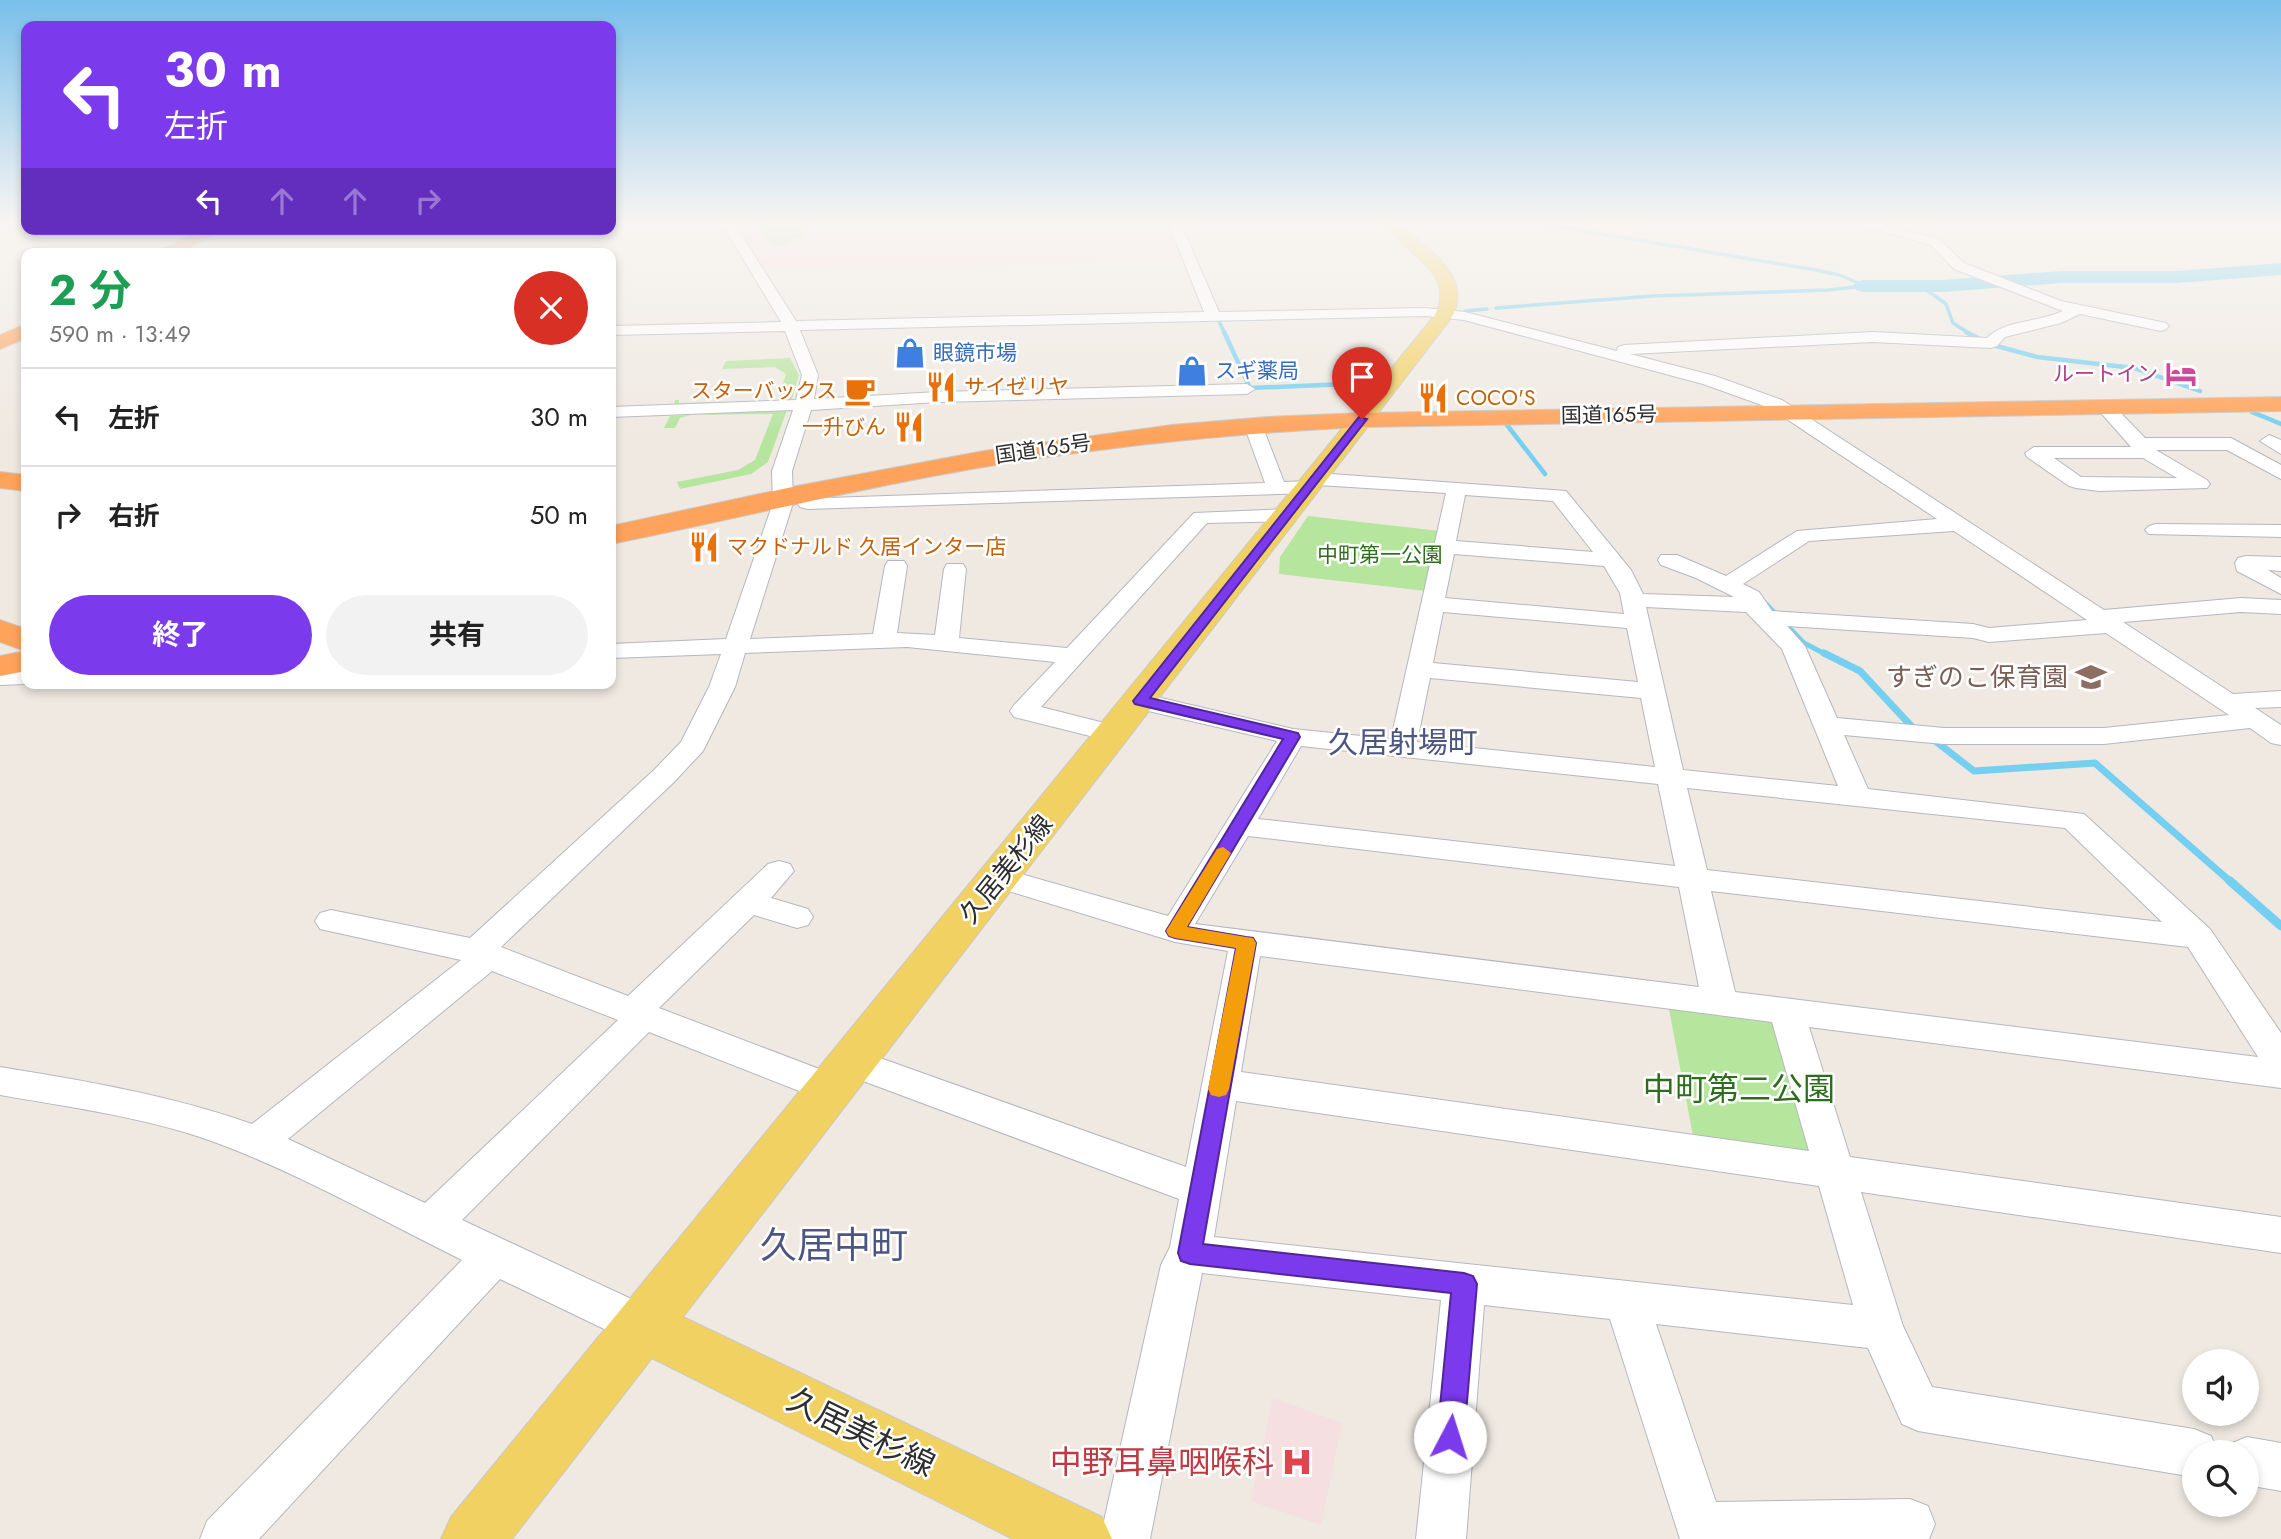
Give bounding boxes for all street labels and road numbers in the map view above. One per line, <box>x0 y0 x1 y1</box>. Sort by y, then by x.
street label: 国道165号 <box>1561 399 1657 431</box>
street label: 国道165号 <box>993 427 1093 471</box>
street label: 久居美杉線 <box>950 807 1062 931</box>
street label: 久居美杉線 <box>779 1376 943 1488</box>

